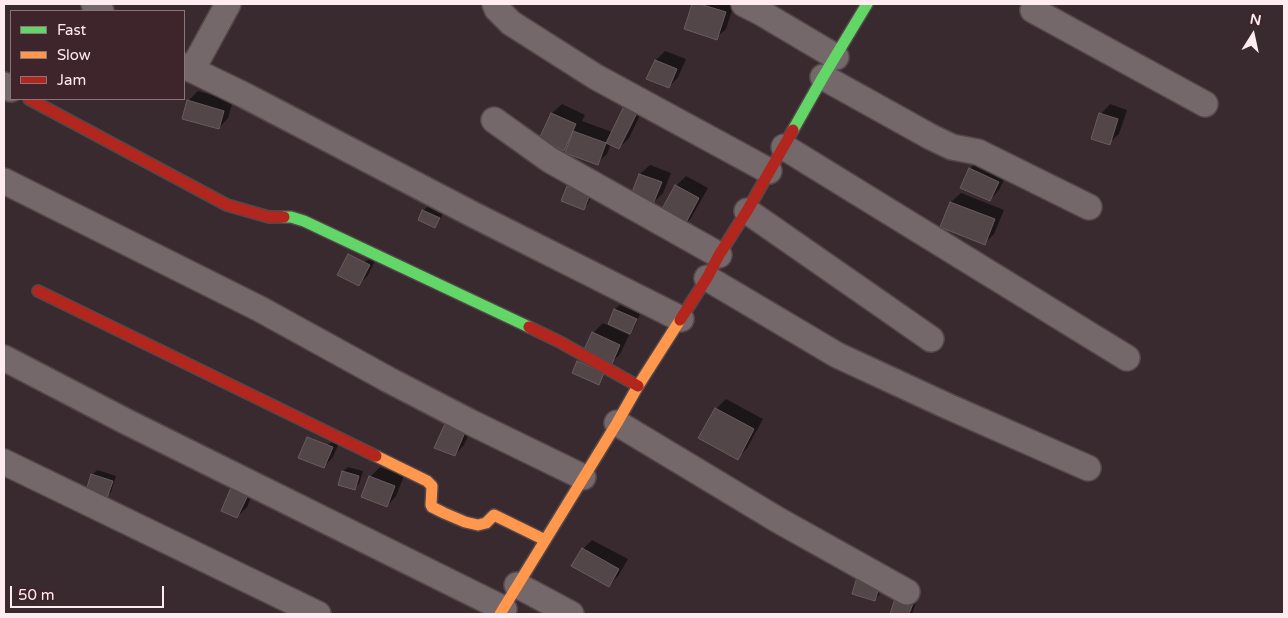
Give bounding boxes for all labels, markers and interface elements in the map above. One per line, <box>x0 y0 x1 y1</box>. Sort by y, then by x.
legend <box>10 10 185 100</box>
north arrow <box>1228 10 1278 60</box>
text: N <box>1249 10 1263 29</box>
text: Fast <box>57 21 86 39</box>
text: Slow <box>57 46 91 64</box>
text: Jam <box>57 71 86 89</box>
scale bar <box>12 576 166 608</box>
text: 50 m <box>18 586 55 604</box>

